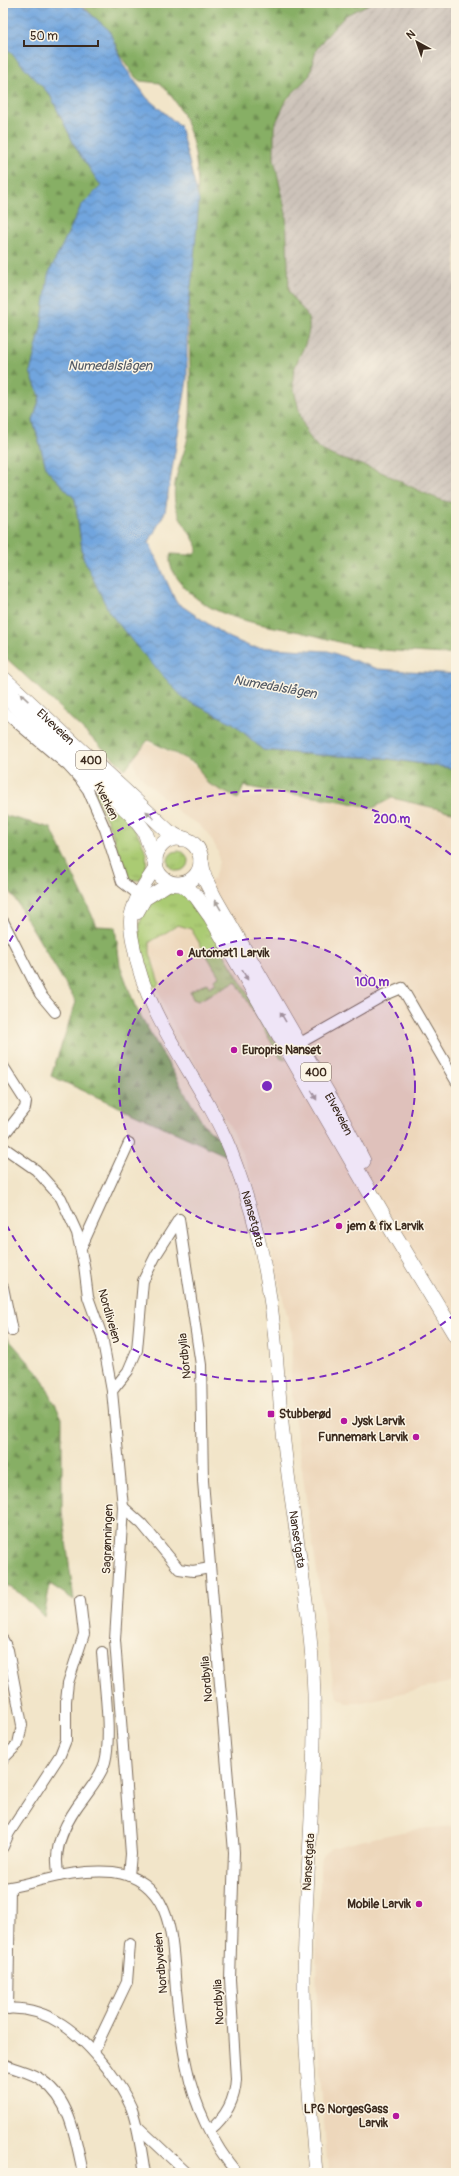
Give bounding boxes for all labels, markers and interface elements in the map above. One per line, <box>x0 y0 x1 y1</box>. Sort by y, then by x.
scale bar <box>24 22 98 48</box>
north arrow <box>397 22 437 62</box>
text: N <box>404 27 418 42</box>
text: 50 m <box>30 29 58 44</box>
water label: Numedalslågen <box>68 358 153 374</box>
water label: Numedalslågen <box>232 672 318 702</box>
one-way arrow <box>19 693 29 702</box>
street label: Elveveien <box>34 706 78 748</box>
road number: 400 <box>76 751 106 769</box>
street label: Kverken <box>90 780 122 823</box>
one-way arrow <box>145 810 155 819</box>
text: 200 m <box>374 812 411 827</box>
one-way arrow <box>214 899 221 911</box>
place label: Automat1 Larvik <box>188 946 270 961</box>
marker: Automat1 Larvik <box>175 948 185 958</box>
one-way arrow <box>241 969 248 981</box>
text: 100 m <box>355 975 390 990</box>
one-way arrow <box>280 1011 287 1023</box>
place label: Europris Nanset <box>242 1043 322 1058</box>
marker: Europris Nanset <box>229 1045 239 1055</box>
road number: 400 <box>301 1063 331 1081</box>
centre of rings <box>260 1079 274 1093</box>
one-way arrow <box>311 1089 318 1101</box>
street label: Elveveien <box>321 1090 356 1138</box>
street label: Nansetgata <box>238 1189 268 1249</box>
place label: jem & fix Larvik <box>346 1219 425 1234</box>
marker: jem & fix Larvik <box>334 1221 344 1231</box>
street label: Nordliveien <box>94 1287 124 1345</box>
street label: Nordbylia <box>175 1332 195 1380</box>
place label: Stubberød <box>279 1407 331 1422</box>
marker: Stubberød <box>266 1409 276 1419</box>
place label: Jysk Larvik <box>352 1414 406 1429</box>
marker: Jysk Larvik <box>339 1416 349 1426</box>
place label: Funnemark Larvik <box>318 1430 409 1445</box>
marker: Funnemark Larvik <box>411 1432 421 1442</box>
street label: Sagrønningen <box>99 1503 117 1574</box>
street label: Nansetgata <box>286 1510 309 1569</box>
street label: Nordbylia <box>197 1655 216 1703</box>
street label: Nansetgata <box>300 1832 319 1891</box>
place label: Mobile Larvik <box>347 1897 412 1912</box>
marker: Mobile Larvik <box>414 1899 424 1909</box>
street label: Nordbyveien <box>151 1932 171 1994</box>
street label: Nordbylia <box>210 1978 228 2025</box>
place label: LPG NorgesGass Larvik <box>304 2102 389 2131</box>
marker: LPG NorgesGass Larvik <box>391 2111 401 2121</box>

